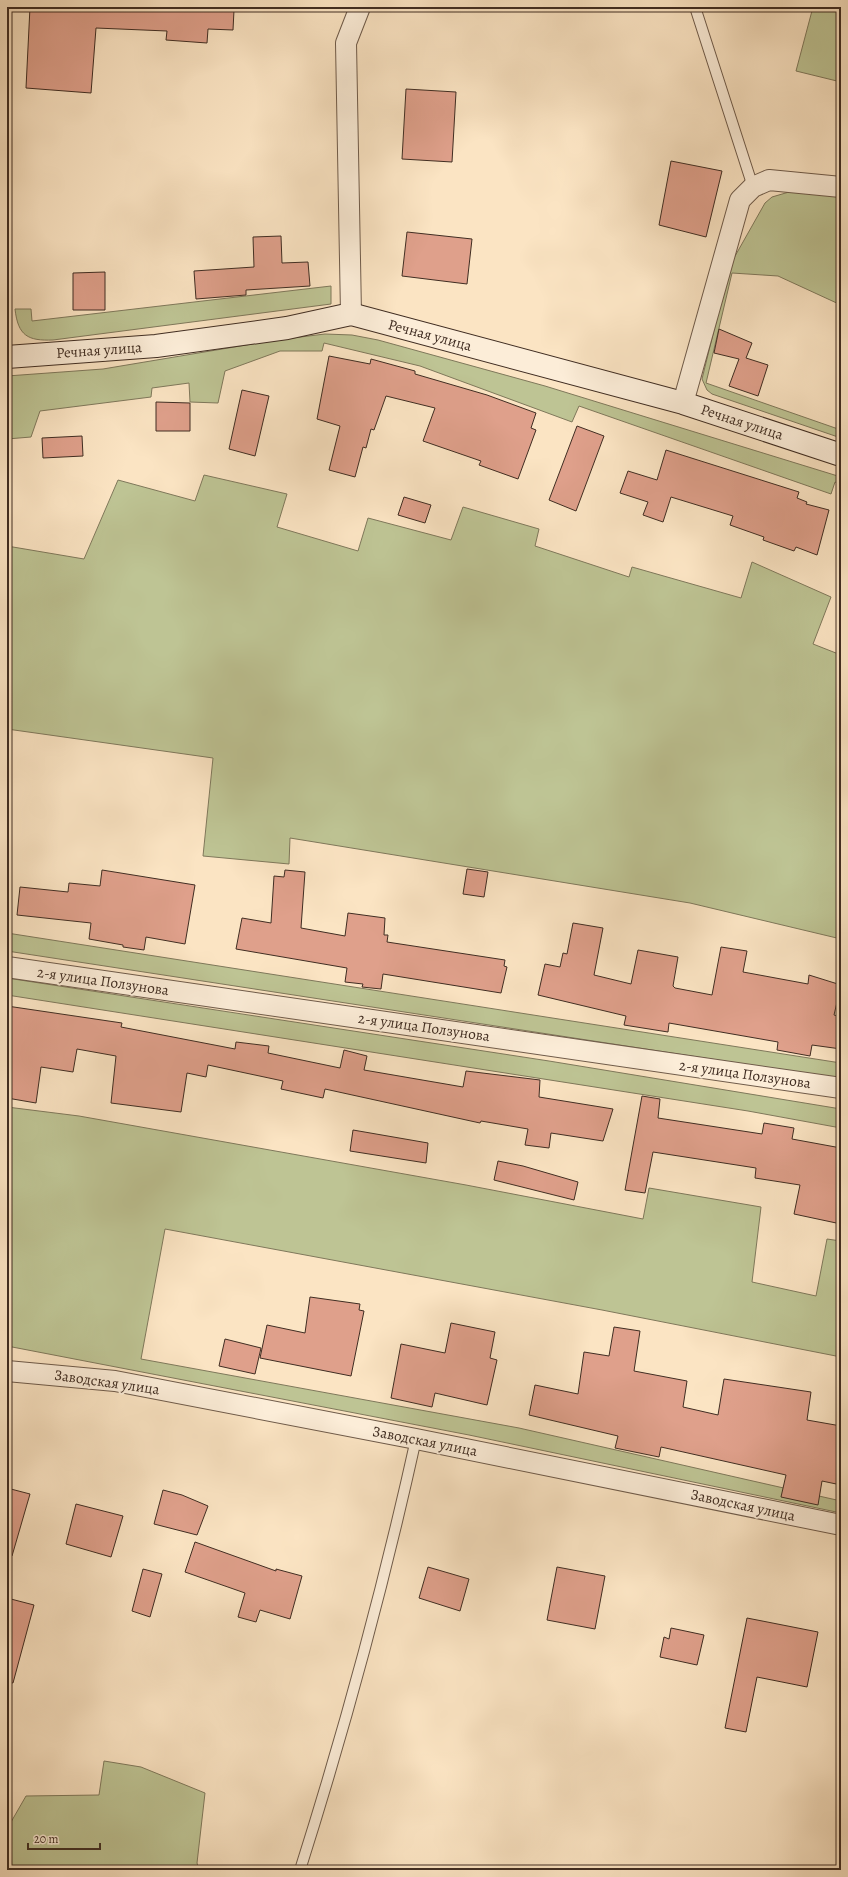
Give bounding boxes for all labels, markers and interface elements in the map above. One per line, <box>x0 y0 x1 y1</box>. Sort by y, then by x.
street label: Речная улица <box>386 314 474 356</box>
street label: Речная улица <box>56 337 143 363</box>
street label: Речная улица <box>698 399 786 445</box>
street label: 2-я улица Ползунова <box>36 962 170 1000</box>
street label: 2-я улица Ползунова <box>357 1008 491 1046</box>
street label: 2-я улица Ползунова <box>678 1055 812 1093</box>
street label: Заводская улица <box>53 1365 161 1399</box>
street label: Заводская улица <box>371 1421 479 1461</box>
street label: Заводская улица <box>689 1484 797 1526</box>
scale bar <box>28 1825 100 1851</box>
text: 20 m <box>34 1831 58 1847</box>

